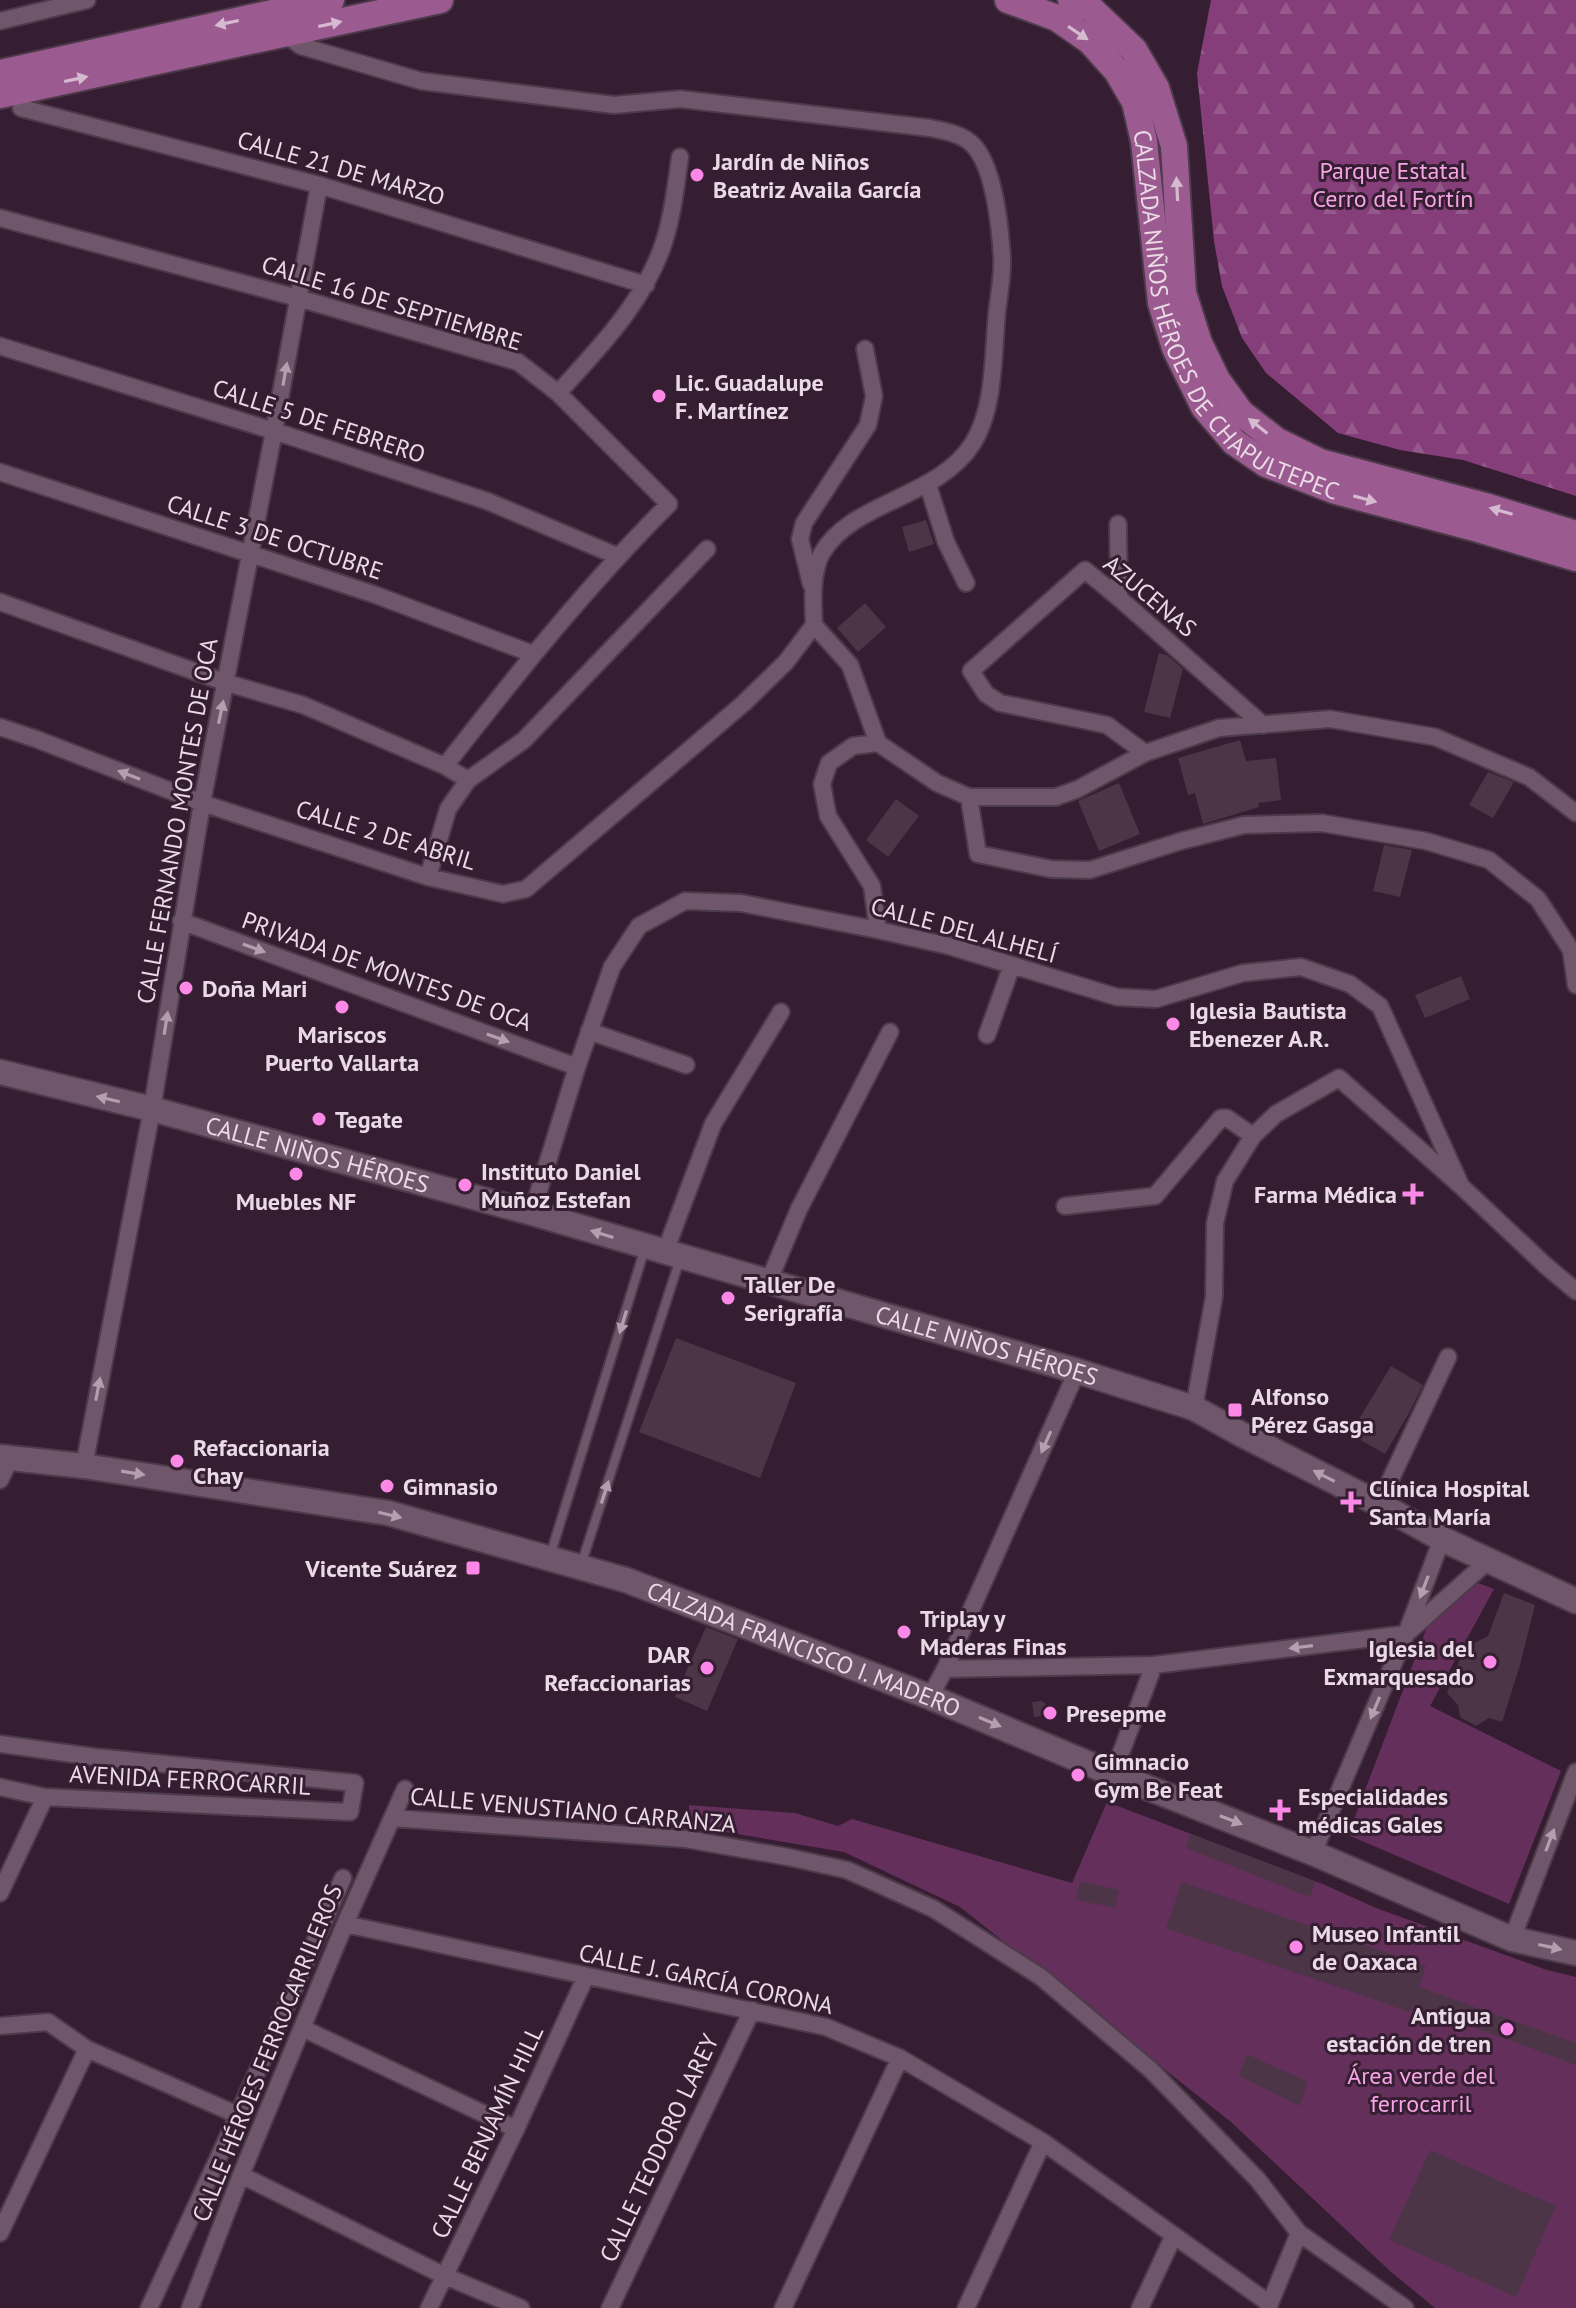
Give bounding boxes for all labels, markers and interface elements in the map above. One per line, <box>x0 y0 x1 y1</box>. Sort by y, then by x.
one-way arrow <box>215 17 240 30</box>
one-way arrow <box>318 17 343 30</box>
one-way arrow <box>1068 25 1089 40</box>
one-way arrow <box>64 72 89 85</box>
street label: CALLE 21 DE MARZO <box>234 124 448 212</box>
street label: CALZADA NIÑOS HÉROES DE CHAPULTEPEC <box>1126 126 1344 506</box>
place label: Jardín de Niños Beatriz Availa García <box>712 146 921 205</box>
park label: Parque Estatal Cerro del Fortín <box>1312 155 1474 214</box>
marker: Jardín de Niños Beatriz Availa García <box>688 166 706 184</box>
one-way arrow <box>1170 176 1183 201</box>
street label: CALLE 16 DE SEPTIEMBRE <box>258 249 526 357</box>
one-way arrow <box>279 361 291 386</box>
place label: Lic. Guadalupe F. Martínez <box>675 367 824 426</box>
street label: CALLE 5 DE FEBRERO <box>209 372 429 470</box>
marker: Lic. Guadalupe F. Martínez <box>650 387 668 405</box>
one-way arrow <box>1248 418 1268 435</box>
street label: CALLE 3 DE OCTUBRE <box>163 487 387 587</box>
one-way arrow <box>1353 493 1377 506</box>
one-way arrow <box>1489 504 1513 517</box>
street label: AZUCENAS <box>1097 548 1203 644</box>
street label: CALLE FERNANDO MONTES DE OCA <box>130 636 224 1006</box>
one-way arrow <box>215 699 227 724</box>
one-way arrow <box>117 768 141 781</box>
street label: CALLE 2 DE ABRIL <box>292 793 480 877</box>
street label: CALLE DEL ALHELÍ <box>867 890 1062 970</box>
street label: PRIVADA DE MONTES DE OCA <box>238 904 536 1038</box>
one-way arrow <box>243 942 267 955</box>
place label: Doña Mari <box>202 973 307 1004</box>
marker: Doña Mari <box>177 979 195 997</box>
place label: Iglesia Bautista Ebenezer A.R. <box>1189 995 1347 1054</box>
marker: Mariscos Puerto Vallarta <box>333 998 351 1016</box>
one-way arrow <box>160 1010 172 1035</box>
marker: Iglesia Bautista Ebenezer A.R. <box>1164 1015 1182 1033</box>
place label: Mariscos Puerto Vallarta <box>265 1019 419 1078</box>
one-way arrow <box>487 1032 511 1045</box>
one-way arrow <box>95 1092 120 1105</box>
place label: Tegate <box>335 1104 403 1135</box>
street label: CALLE NIÑOS HÉROES <box>202 1109 433 1200</box>
marker: Tegate <box>310 1110 328 1128</box>
place label: Instituto Daniel Muñoz Estefan <box>481 1156 642 1215</box>
marker: Muebles NF <box>287 1165 305 1183</box>
marker: Instituto Daniel Muñoz Estefan <box>456 1176 474 1194</box>
place label: Farma Médica <box>1254 1179 1397 1210</box>
marker: Farma Médica <box>1404 1185 1422 1203</box>
place label: Muebles NF <box>236 1186 356 1217</box>
one-way arrow <box>589 1227 613 1240</box>
place label: Taller De Serigrafía <box>744 1269 843 1328</box>
marker: Taller De Serigrafía <box>719 1289 737 1307</box>
street label: CALLE NIÑOS HÉROES <box>872 1298 1102 1392</box>
one-way arrow <box>616 1310 628 1334</box>
one-way arrow <box>93 1376 105 1401</box>
place label: Alfonso Pérez Gasga <box>1251 1381 1374 1440</box>
marker: Alfonso Pérez Gasga <box>1226 1401 1244 1419</box>
one-way arrow <box>1039 1431 1052 1454</box>
place label: Refaccionaria Chay <box>193 1432 330 1491</box>
marker: Refaccionaria Chay <box>168 1452 186 1470</box>
one-way arrow <box>121 1468 146 1480</box>
one-way arrow <box>1312 1469 1335 1483</box>
place label: Gimnasio <box>403 1471 498 1502</box>
place label: Clínica Hospital Santa María <box>1369 1473 1530 1532</box>
marker: Gimnasio <box>378 1477 396 1495</box>
one-way arrow <box>599 1480 611 1504</box>
marker: Clínica Hospital Santa María <box>1340 1491 1362 1513</box>
one-way arrow <box>377 1509 402 1522</box>
place label: Vicente Suárez <box>304 1553 457 1584</box>
marker: Vicente Suárez <box>464 1559 482 1577</box>
street label: CALZADA FRANCISCO I. MADERO <box>643 1574 965 1724</box>
one-way arrow <box>1417 1575 1430 1599</box>
place label: Triplay y Maderas Finas <box>920 1603 1067 1662</box>
marker: Triplay y Maderas Finas <box>895 1623 913 1641</box>
place label: Iglesia del Exmarquesado <box>1323 1633 1475 1692</box>
place label: DAR Refaccionarias <box>544 1639 692 1698</box>
one-way arrow <box>1288 1641 1313 1654</box>
marker: Iglesia del Exmarquesado <box>1481 1653 1499 1671</box>
marker: DAR Refaccionarias <box>698 1659 716 1677</box>
one-way arrow <box>1368 1696 1381 1720</box>
place label: Presepme <box>1066 1698 1166 1729</box>
marker: Presepme <box>1041 1704 1059 1722</box>
one-way arrow <box>978 1715 1002 1728</box>
place label: Gimnacio Gym Be Feat <box>1094 1746 1223 1805</box>
street label: AVENIDA FERROCARRIL <box>69 1758 311 1802</box>
marker: Gimnacio Gym Be Feat <box>1069 1766 1087 1784</box>
street label: CALLE VENUSTIANO CARRANZA <box>409 1780 737 1840</box>
place label: Especialidades médicas Gales <box>1298 1781 1448 1840</box>
marker: Especialidades médicas Gales <box>1269 1799 1291 1821</box>
one-way arrow <box>1219 1814 1243 1827</box>
one-way arrow <box>1544 1828 1557 1852</box>
street label: CALLE HÉROES FERROCARRILEROS <box>185 1880 349 2226</box>
place label: Museo Infantil de Oaxaca <box>1312 1918 1461 1977</box>
street label: CALLE J. GARCÍA CORONA <box>576 1937 836 2021</box>
marker: Museo Infantil de Oaxaca <box>1287 1938 1305 1956</box>
one-way arrow <box>1537 1941 1562 1954</box>
place label: Antigua estación de tren <box>1326 2000 1491 2059</box>
street label: CALLE BENJAMÍN HILL <box>424 2020 550 2244</box>
marker: Antigua estación de tren <box>1498 2020 1516 2038</box>
street label: CALLE TEODORO LAREY <box>592 2028 726 2267</box>
park label: Área verde del ferrocarril <box>1347 2060 1495 2119</box>

